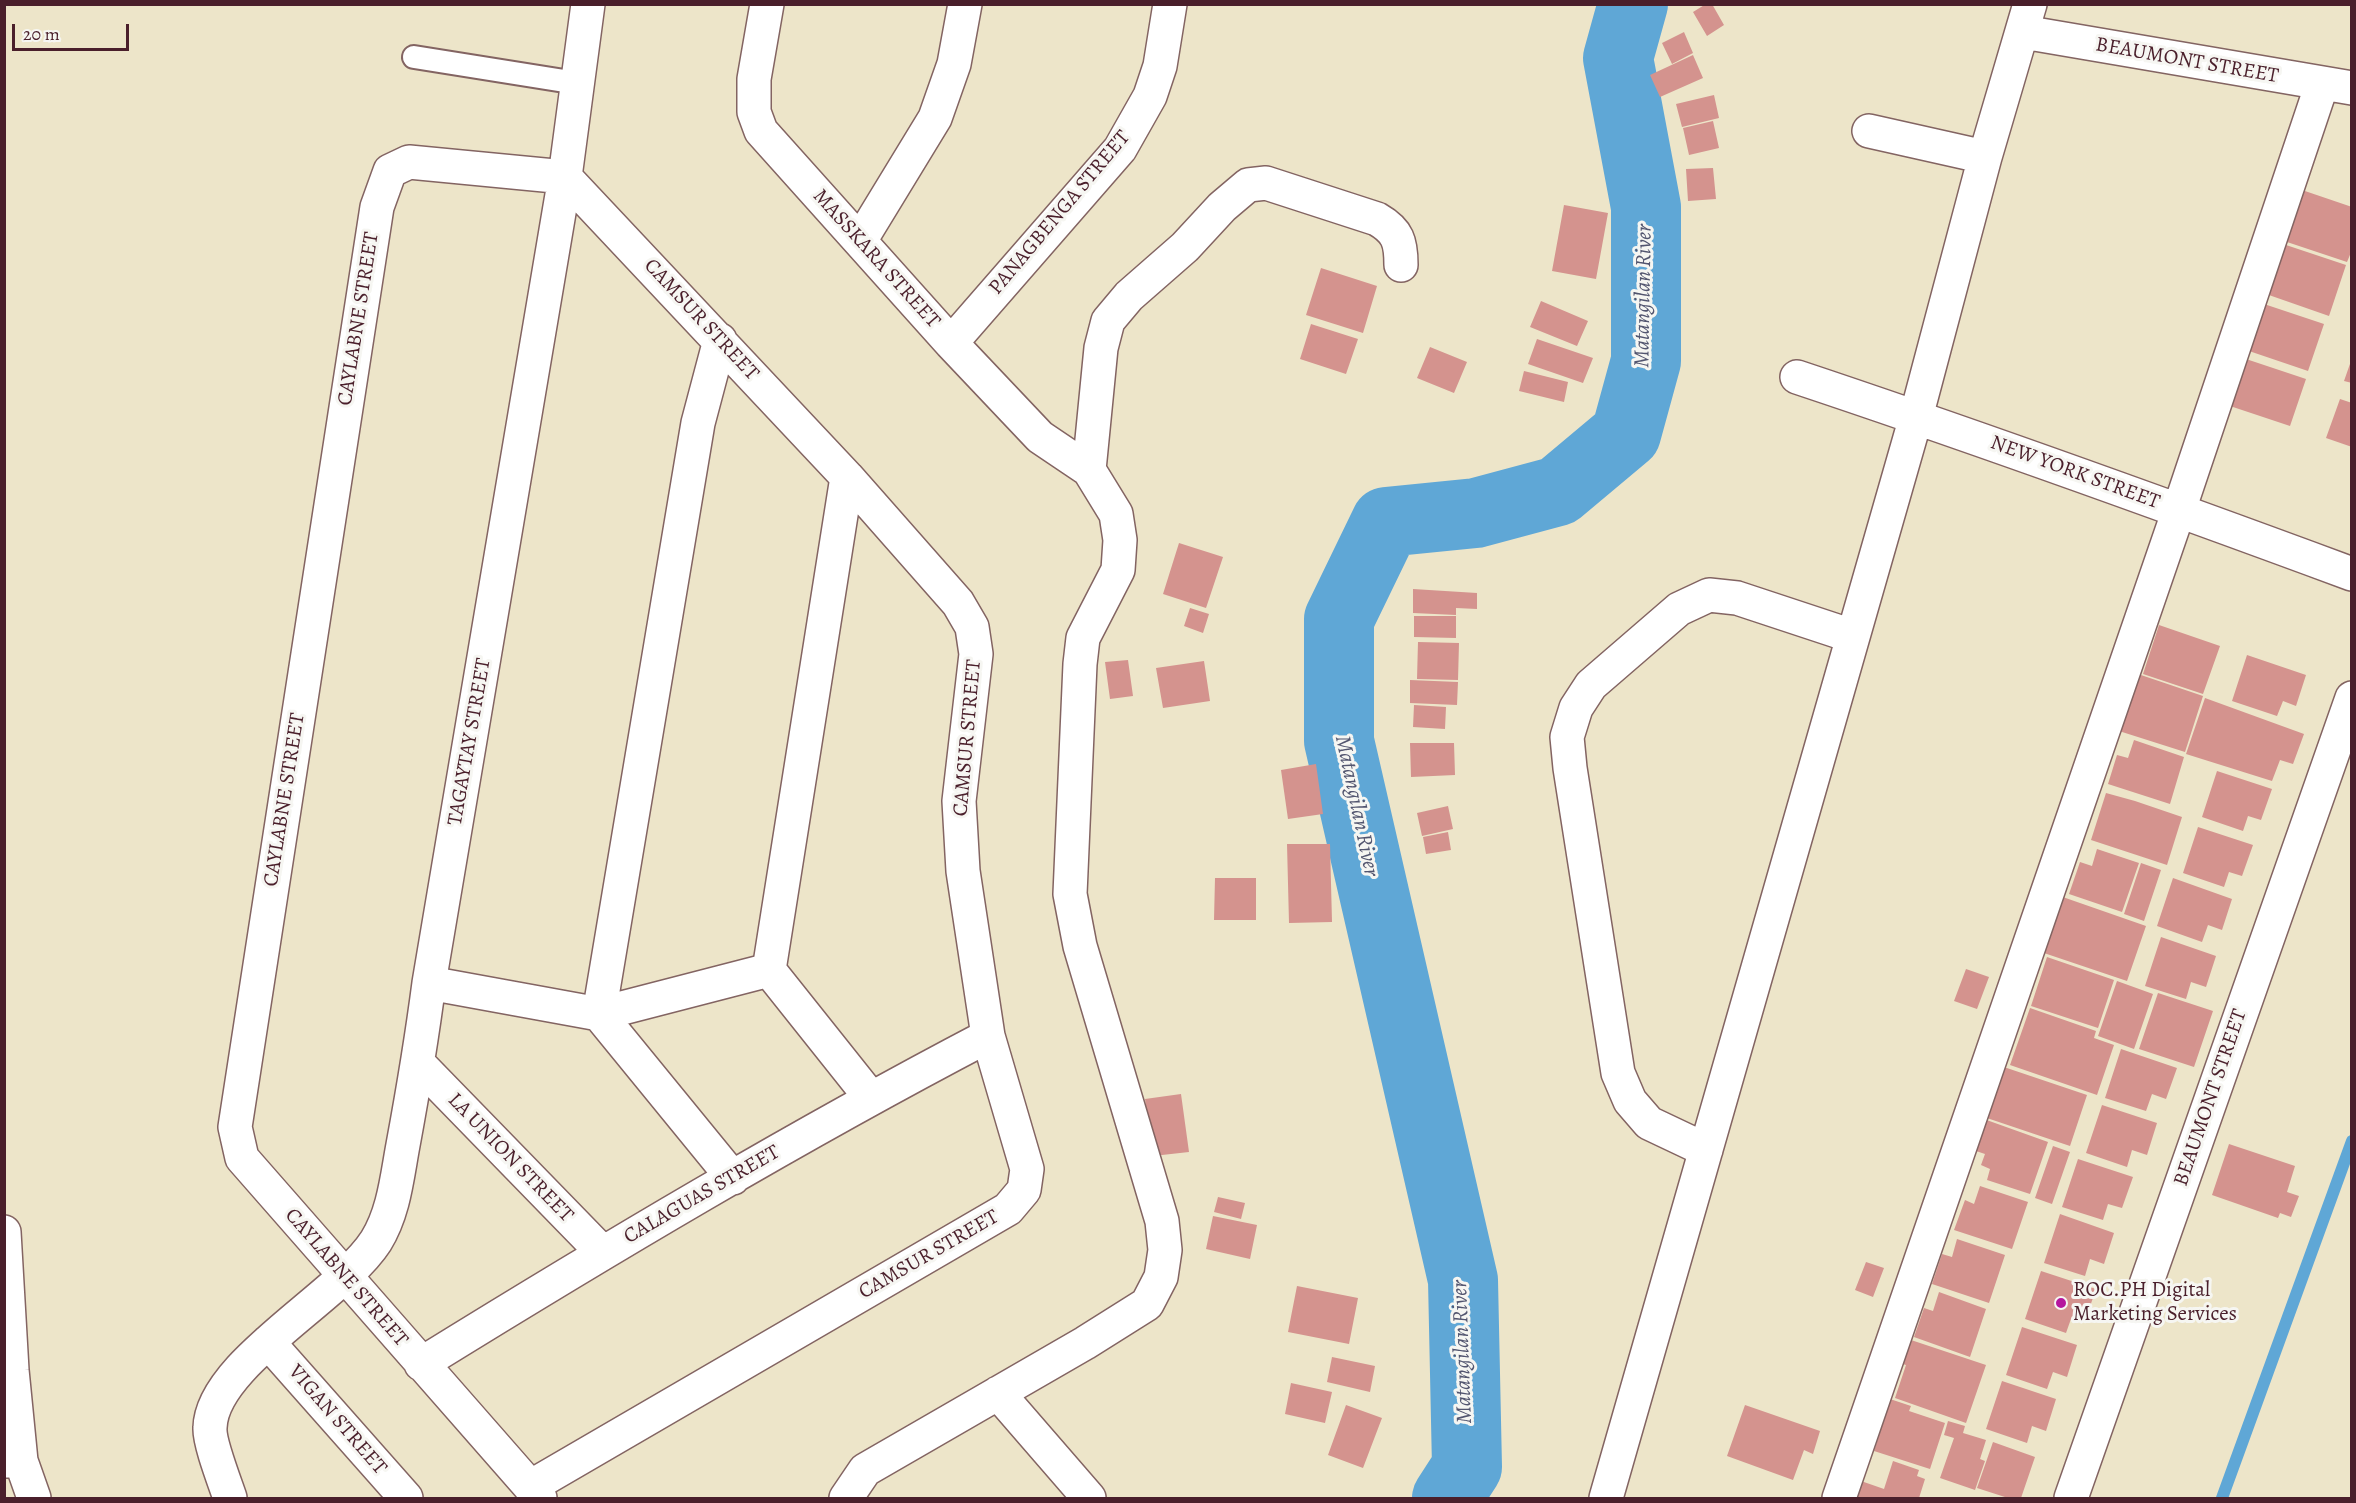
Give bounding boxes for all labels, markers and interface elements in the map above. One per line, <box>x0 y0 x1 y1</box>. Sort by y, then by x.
scale bar <box>15 12 132 50</box>
text: 20 m <box>23 22 60 46</box>
street label: BEAUMONT STREET <box>2094 32 2280 90</box>
street label: PANAGBENGA STREET <box>984 126 1136 300</box>
street label: MASSKARA STREET <box>807 184 945 334</box>
water label: Matangilan River <box>1630 224 1658 368</box>
street label: CAYLABNE STREET <box>333 230 385 408</box>
street label: CAMSUR STREET <box>638 254 764 386</box>
street label: NEW YORK STREET <box>1987 431 2163 515</box>
street label: TAGAYTAY STREET <box>443 656 497 828</box>
street label: CAMSUR STREET <box>949 659 987 817</box>
street label: CAYLABNE STREET <box>259 711 311 889</box>
water label: Matangilan River <box>1328 733 1384 879</box>
street label: BEAUMONT STREET <box>2169 1006 2253 1190</box>
street label: LA UNION STREET <box>442 1088 578 1228</box>
street label: CALAGUAS STREET <box>619 1140 785 1250</box>
street label: CAYLABNE STREET <box>279 1204 413 1352</box>
street label: CAMSUR STREET <box>855 1205 1003 1305</box>
place label: ROC.PH Digital Marketing Services <box>2073 1278 2237 1328</box>
water label: Matangilan River <box>1447 1280 1479 1424</box>
marker: ROC.PH Digital Marketing Services <box>2054 1296 2068 1310</box>
street label: VIGAN STREET <box>282 1360 392 1480</box>

